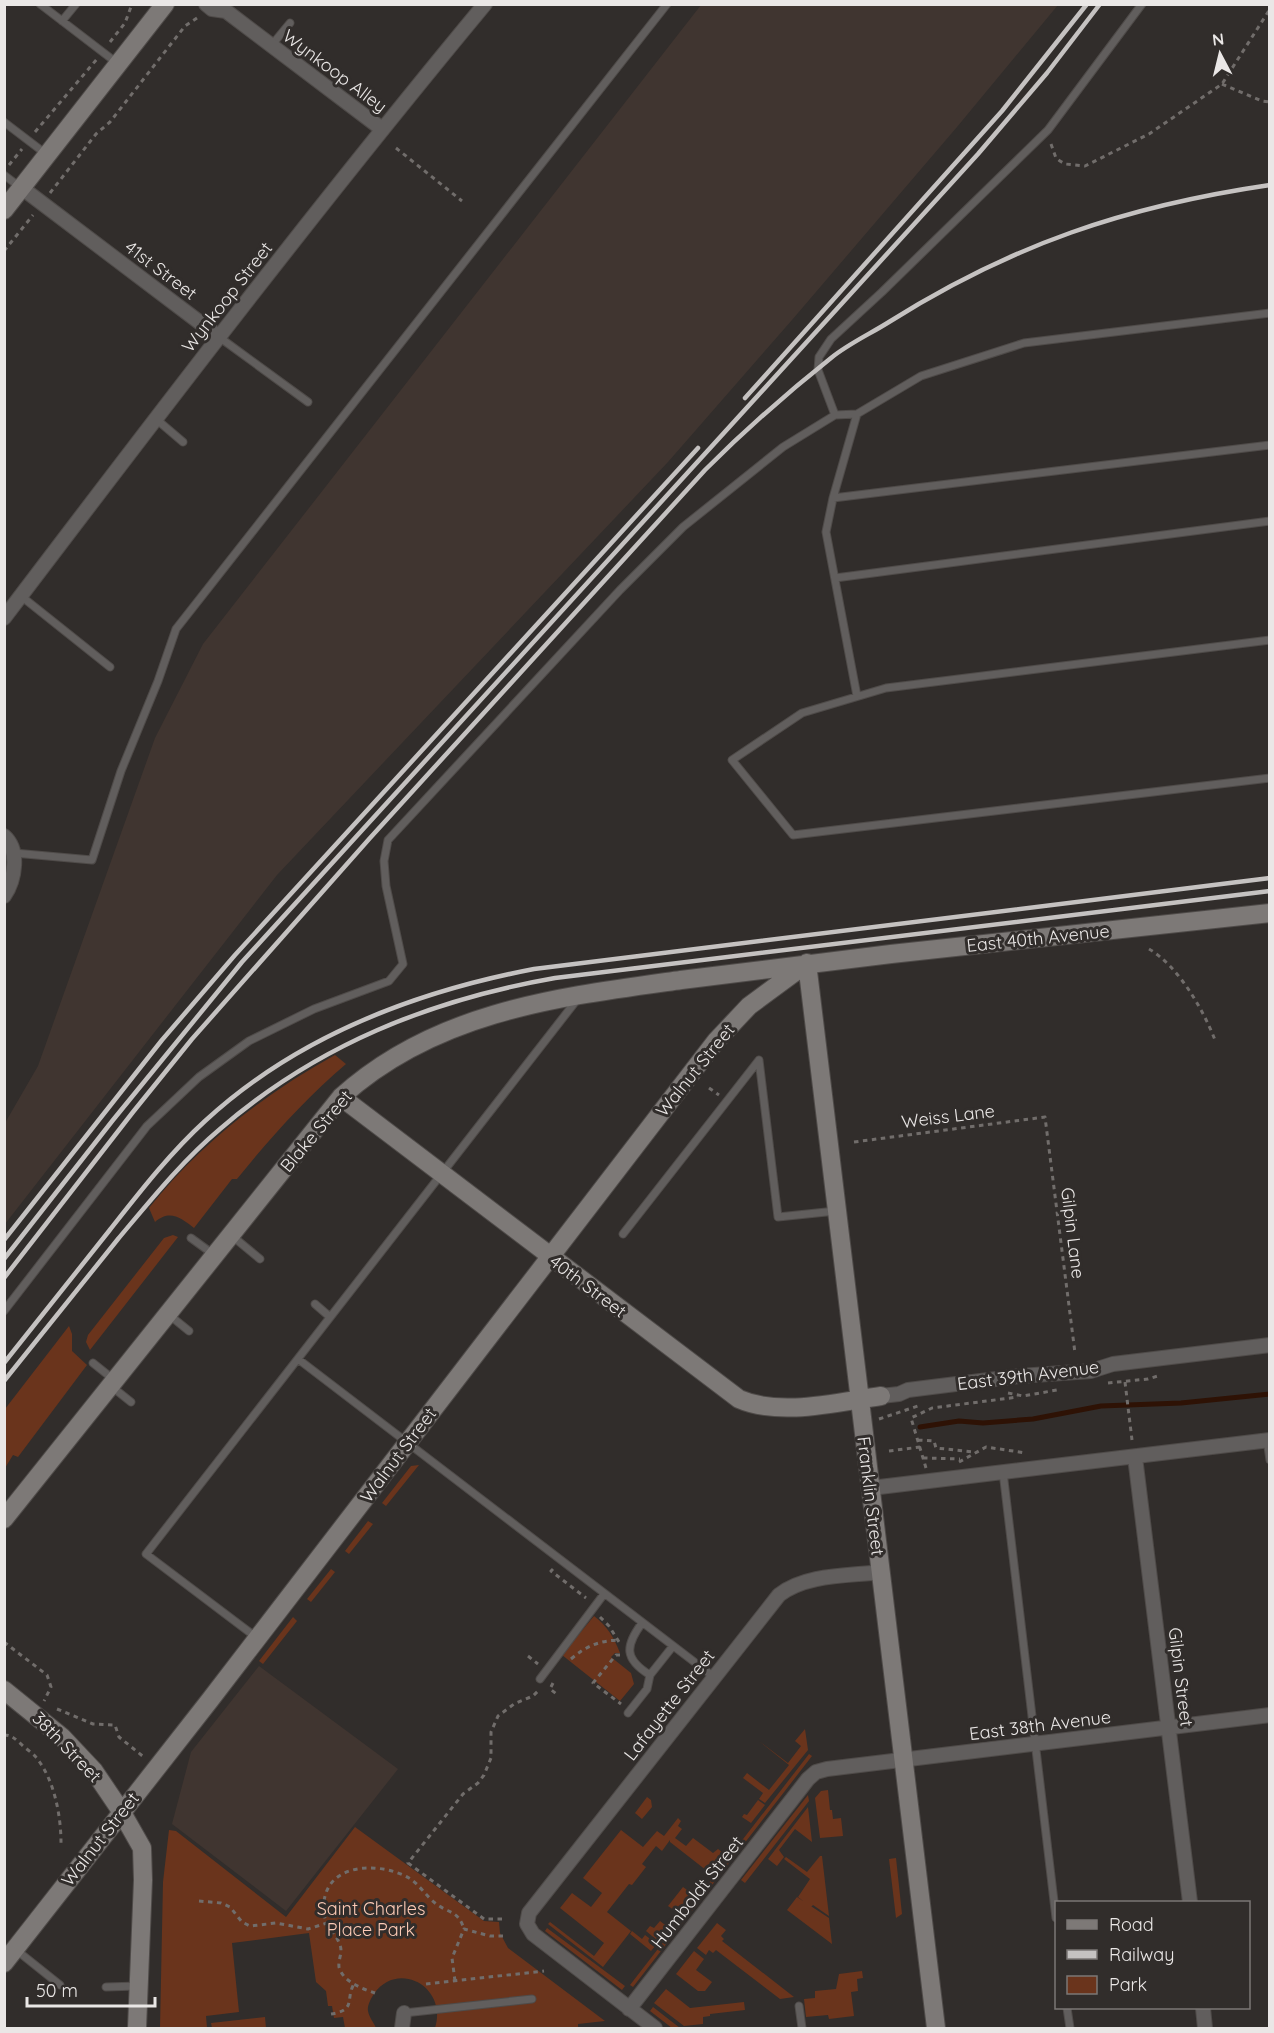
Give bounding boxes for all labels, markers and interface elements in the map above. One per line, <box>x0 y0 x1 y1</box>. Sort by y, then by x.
street label: Wynkoop Alley <box>278 24 392 118</box>
north arrow <box>1190 24 1250 84</box>
text: N <box>1211 28 1225 50</box>
street label: 41st Street <box>120 235 202 305</box>
street label: Wynkoop Street <box>177 237 277 357</box>
street label: East 40th Avenue <box>965 919 1111 957</box>
street label: Walnut Street <box>650 1019 740 1121</box>
street label: Blake Street <box>275 1085 357 1177</box>
street label: Weiss Lane <box>900 1099 996 1133</box>
street label: Gilpin Lane <box>1056 1186 1090 1280</box>
street label: 40th Street <box>545 1250 631 1322</box>
street label: East 39th Avenue <box>956 1355 1100 1395</box>
street label: Walnut Street <box>355 1403 441 1507</box>
street label: Franklin Street <box>852 1435 890 1557</box>
street label: Gilpin Street <box>1164 1626 1198 1728</box>
street label: Lafayette Street <box>619 1645 719 1765</box>
street label: East 38th Avenue <box>968 1705 1112 1745</box>
street label: 38th Street <box>28 1707 106 1787</box>
street label: Walnut Street <box>56 1787 144 1891</box>
street label: Humboldt Street <box>646 1831 748 1953</box>
park label: Saint Charles Place Park <box>317 1897 425 1941</box>
legend <box>1055 1901 1250 2009</box>
text: Road <box>1109 1913 1154 1936</box>
text: Railway <box>1109 1943 1175 1966</box>
scale bar <box>27 1970 154 2008</box>
text: Park <box>1109 1973 1147 1996</box>
text: 50 m <box>36 1979 78 2002</box>

